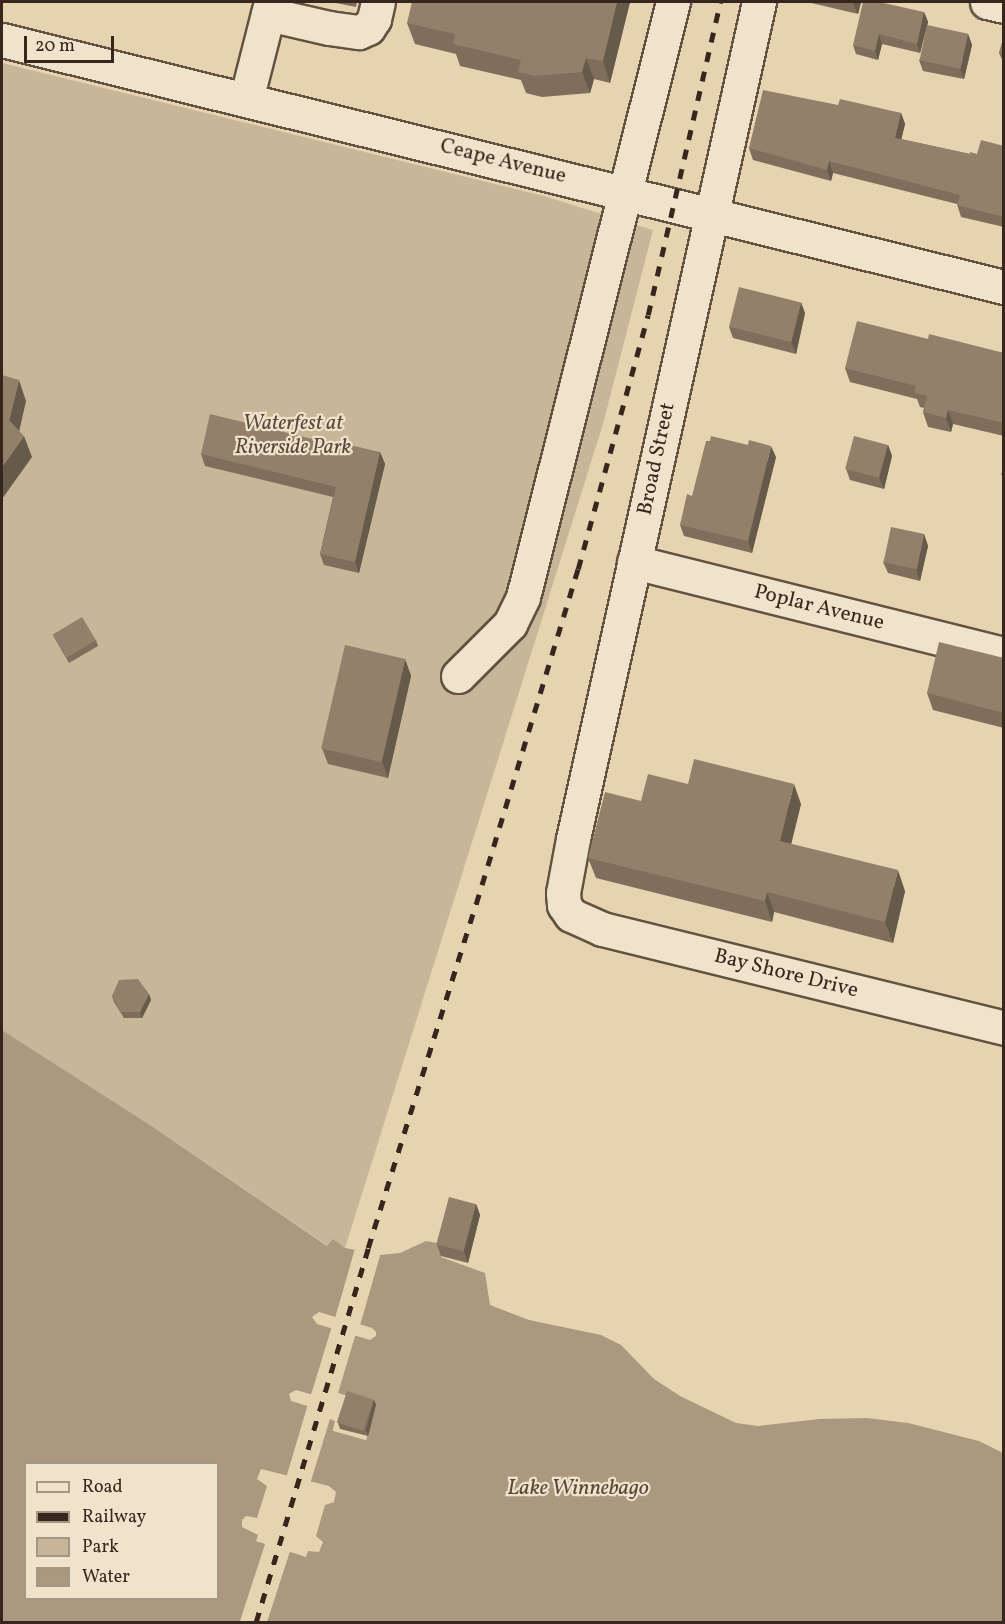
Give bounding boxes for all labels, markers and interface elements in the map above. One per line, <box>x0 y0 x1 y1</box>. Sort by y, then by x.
scale bar <box>27 24 117 62</box>
text: 20 m <box>35 34 75 59</box>
street label: Ceape Avenue <box>437 134 569 190</box>
street label: Broad Street <box>633 400 681 518</box>
park label: Waterfest at Riverside Park <box>235 411 351 461</box>
street label: Poplar Avenue <box>751 580 887 636</box>
street label: Bay Shore Drive <box>711 944 861 1004</box>
legend <box>24 1462 219 1600</box>
text: Road <box>82 1475 123 1500</box>
water label: Lake Winnebago <box>507 1476 649 1502</box>
text: Railway <box>82 1505 146 1530</box>
text: Park <box>82 1535 119 1560</box>
text: Water <box>82 1565 130 1590</box>

